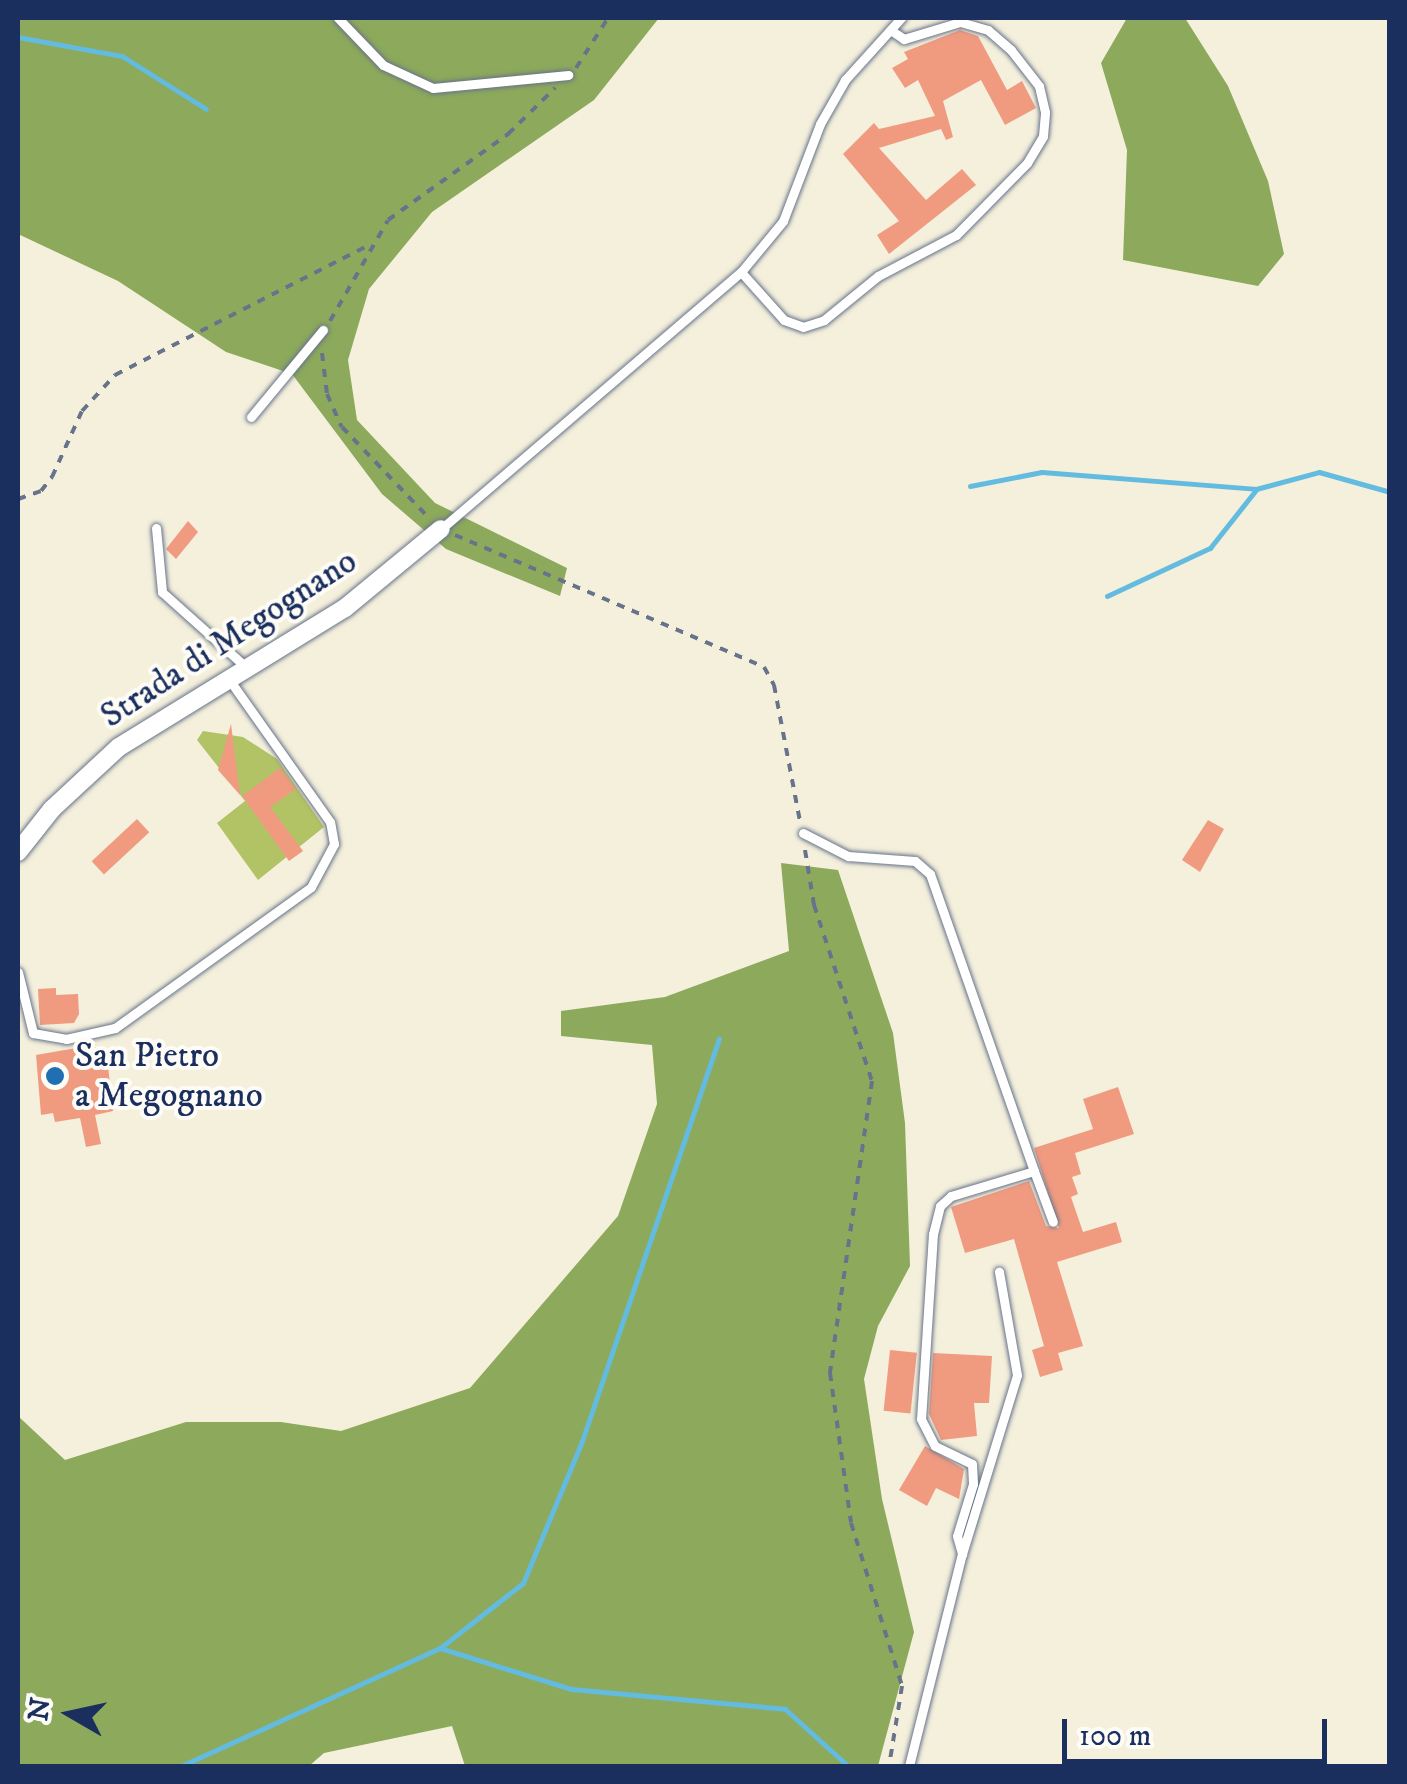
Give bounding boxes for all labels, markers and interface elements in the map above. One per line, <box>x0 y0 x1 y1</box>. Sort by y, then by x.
street label: Strada di Megognano <box>93 541 365 737</box>
place label: San Pietro a Megognano <box>75 1035 263 1117</box>
marker: San Pietro a Megognano <box>44 1065 66 1087</box>
north arrow <box>20 1664 120 1764</box>
text: N <box>21 1695 59 1723</box>
scale bar <box>1067 1699 1332 1761</box>
text: 100 m <box>1079 1718 1151 1755</box>

